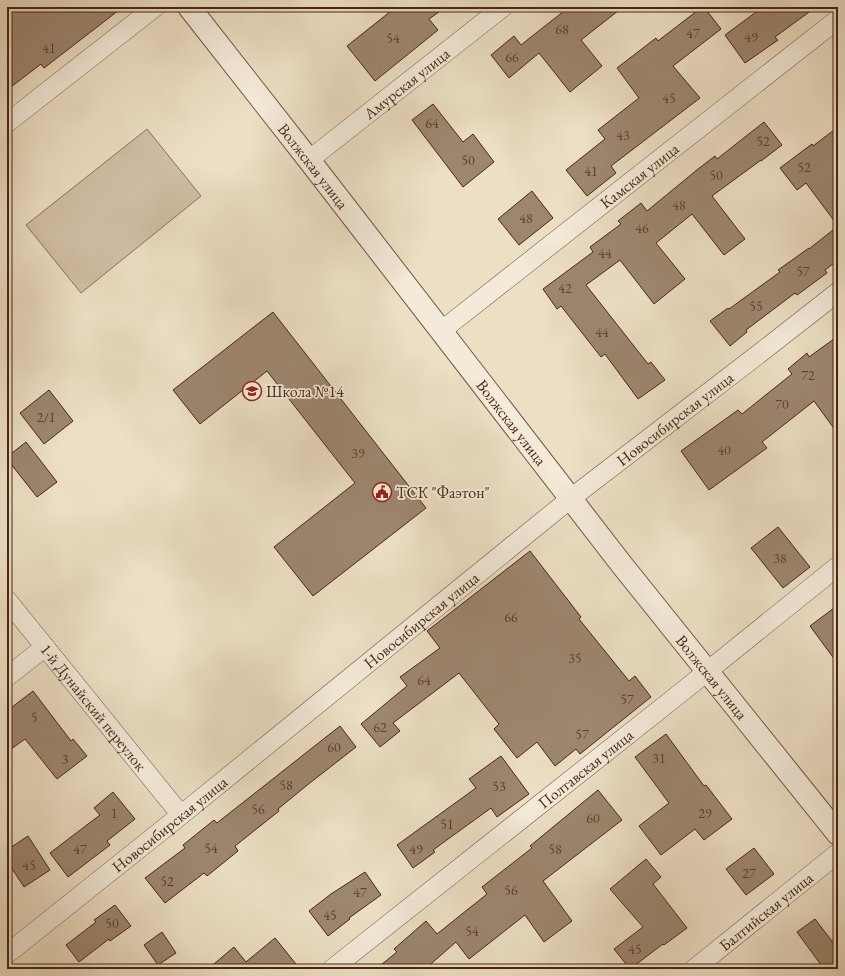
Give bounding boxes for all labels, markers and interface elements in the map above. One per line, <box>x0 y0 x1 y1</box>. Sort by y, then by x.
house number: 68 <box>555 20 569 38</box>
house number: 47 <box>686 24 700 42</box>
house number: 49 <box>744 28 758 46</box>
house number: 54 <box>386 29 400 47</box>
house number: 41 <box>42 39 56 57</box>
street label: Амурская улица <box>358 42 454 124</box>
house number: 66 <box>505 48 519 66</box>
house number: 45 <box>662 89 676 107</box>
house number: 64 <box>425 114 439 132</box>
street label: Волжская улица <box>273 119 354 214</box>
house number: 43 <box>616 126 630 144</box>
house number: 52 <box>756 132 770 150</box>
street label: Камская улица <box>595 137 683 213</box>
house number: 50 <box>461 151 475 169</box>
house number: 52 <box>797 158 811 176</box>
house number: 41 <box>584 162 598 180</box>
house number: 50 <box>709 166 723 184</box>
house number: 48 <box>672 196 686 214</box>
house number: 48 <box>519 209 533 227</box>
house number: 46 <box>635 219 649 237</box>
house number: 44 <box>598 244 612 262</box>
house number: 57 <box>796 262 810 280</box>
house number: 42 <box>558 279 572 297</box>
house number: 55 <box>749 297 763 315</box>
house number: 44 <box>595 323 609 341</box>
street label: Новосибирская улица <box>612 366 738 470</box>
house number: 72 <box>801 366 815 384</box>
street label: Волжская улица <box>472 375 552 470</box>
school or university icon: Школа №14 <box>241 380 263 402</box>
place label: Школа №14 <box>266 381 344 402</box>
house number: 70 <box>775 395 789 413</box>
house number: 2/1 <box>36 408 56 426</box>
house number: 40 <box>717 441 731 459</box>
house number: 39 <box>351 444 365 462</box>
public building icon: ТСК "Фаэтон" <box>371 481 393 503</box>
place label: ТСК "Фаэтон" <box>396 482 490 503</box>
house number: 38 <box>773 549 787 567</box>
street label: Новосибирская улица <box>359 567 483 673</box>
house number: 66 <box>504 608 518 626</box>
street label: Волжская улица <box>671 630 753 724</box>
street label: 1-й Дунайский переулок <box>36 639 152 776</box>
house number: 35 <box>568 649 582 667</box>
house number: 64 <box>417 671 431 689</box>
house number: 57 <box>620 690 634 708</box>
house number: 5 <box>31 708 37 726</box>
house number: 62 <box>373 718 387 736</box>
street label: Полтавская улица <box>533 724 638 813</box>
house number: 57 <box>575 725 589 743</box>
house number: 60 <box>327 738 341 756</box>
house number: 31 <box>652 749 666 767</box>
house number: 3 <box>62 750 69 768</box>
street label: Новосибирская улица <box>107 771 232 877</box>
house number: 58 <box>279 776 293 794</box>
house number: 53 <box>492 777 506 795</box>
house number: 56 <box>251 800 265 818</box>
house number: 1 <box>111 804 117 822</box>
house number: 29 <box>698 804 712 822</box>
house number: 60 <box>586 809 600 827</box>
house number: 51 <box>440 815 454 833</box>
house number: 54 <box>204 839 218 857</box>
house number: 47 <box>73 840 87 858</box>
house number: 49 <box>409 840 423 858</box>
house number: 58 <box>548 840 562 858</box>
house number: 45 <box>22 856 36 874</box>
house number: 27 <box>742 864 756 882</box>
street label: Балтийская улица <box>714 867 817 955</box>
house number: 52 <box>160 872 174 890</box>
house number: 56 <box>504 881 518 899</box>
house number: 47 <box>353 883 367 901</box>
house number: 45 <box>323 906 337 924</box>
house number: 50 <box>105 914 119 932</box>
house number: 54 <box>465 922 479 940</box>
house number: 45 <box>628 940 642 958</box>

